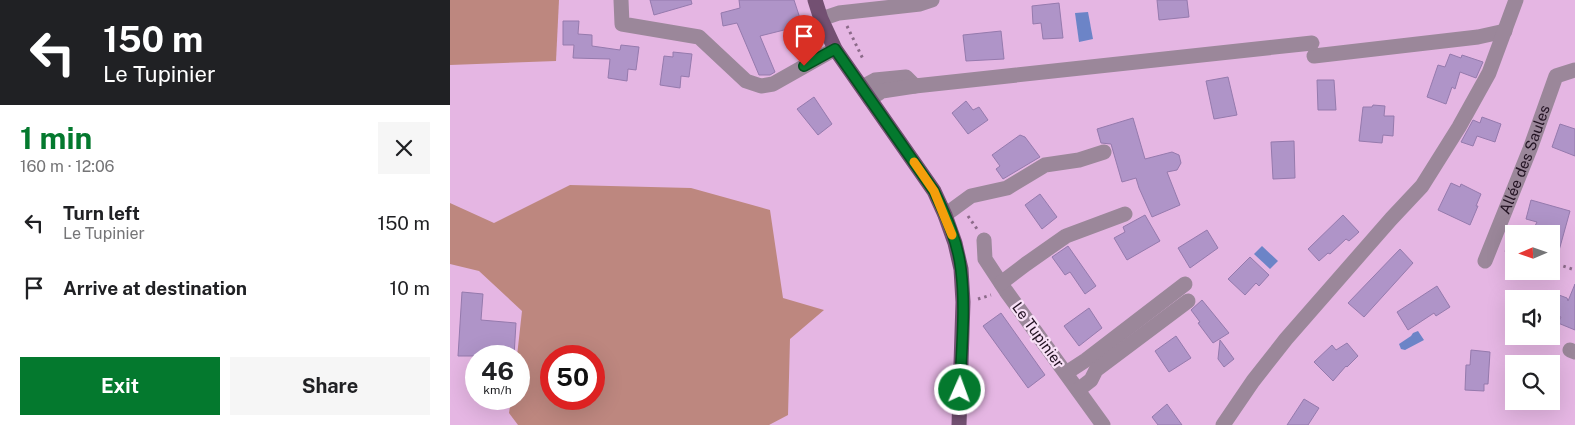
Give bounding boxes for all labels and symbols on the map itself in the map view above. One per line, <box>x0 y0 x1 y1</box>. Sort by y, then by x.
pin <box>783 15 825 66</box>
street label: Allée des Saules <box>1496 103 1553 216</box>
north arrow <box>1505 225 1560 280</box>
street label: Le Tupinier <box>1009 299 1068 371</box>
speed limit sign: 50 <box>540 345 605 410</box>
position arrow <box>933 363 985 415</box>

